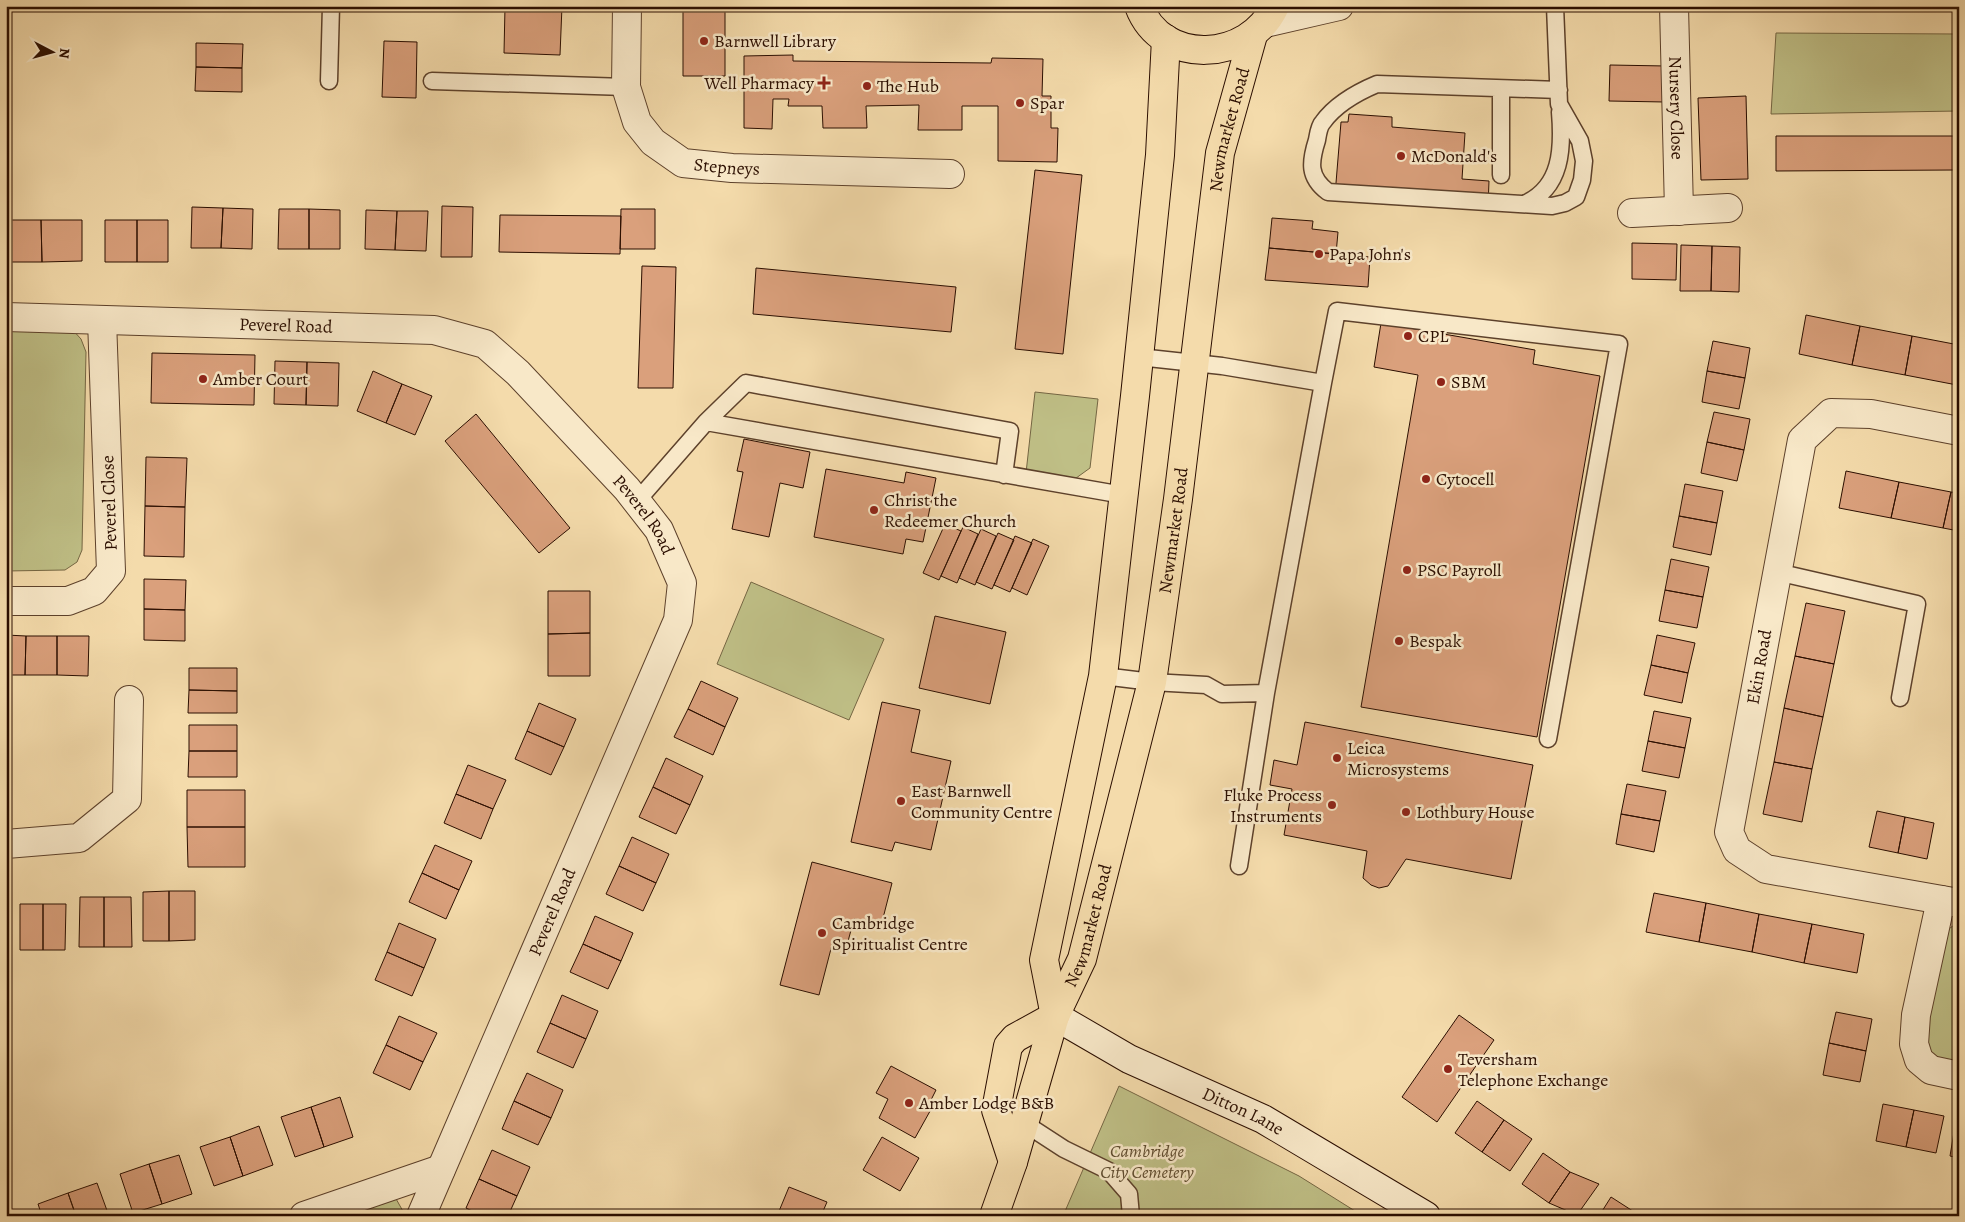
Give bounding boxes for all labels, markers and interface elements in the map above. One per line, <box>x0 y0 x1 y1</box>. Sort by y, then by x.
north arrow <box>28 28 78 78</box>
place label: Barnwell Library <box>714 29 837 53</box>
marker: Barnwell Library <box>698 35 710 47</box>
text: N <box>54 47 74 59</box>
street label: Nursery Close <box>1663 56 1690 160</box>
street label: Newmarket Road <box>1203 64 1255 193</box>
place label: Well Pharmacy <box>703 71 815 95</box>
place label: The Hub <box>877 74 939 98</box>
marker: Well Pharmacy <box>818 77 830 89</box>
marker: The Hub <box>861 80 873 92</box>
place label: Spar <box>1030 91 1064 115</box>
marker: Spar <box>1014 97 1026 109</box>
place label: McDonald's <box>1411 144 1497 168</box>
marker: McDonald's <box>1395 150 1407 162</box>
street label: Stepneys <box>693 152 760 181</box>
place label: Papa John's <box>1329 242 1411 266</box>
marker: Papa John's <box>1313 248 1325 260</box>
street label: Peverel Road <box>239 312 333 339</box>
place label: CPL <box>1418 324 1449 348</box>
marker: CPL <box>1402 330 1414 342</box>
place label: Amber Court <box>212 367 308 391</box>
place label: SBM <box>1451 370 1487 394</box>
marker: Amber Court <box>197 373 209 385</box>
marker: SBM <box>1435 376 1447 388</box>
street label: Peverel Close <box>95 455 123 551</box>
street label: Newmarket Road <box>1153 466 1194 595</box>
place label: Cytocell <box>1436 467 1495 491</box>
street label: Peverel Road <box>607 469 680 558</box>
marker: Cytocell <box>1420 473 1432 485</box>
place label: Christ the Redeemer Church <box>884 488 1017 533</box>
marker: Christ the Redeemer Church <box>868 504 880 516</box>
place label: PSC Payroll <box>1417 558 1502 582</box>
marker: PSC Payroll <box>1401 564 1413 576</box>
street label: Ekin Road <box>1741 627 1777 706</box>
place label: Bespak <box>1409 629 1462 653</box>
marker: Bespak <box>1393 635 1405 647</box>
place label: Leica Microsystems <box>1347 736 1449 781</box>
marker: Leica Microsystems <box>1331 752 1343 764</box>
place label: East Barnwell Community Centre <box>911 779 1053 824</box>
place label: Fluke Process Instruments <box>1223 783 1322 828</box>
marker: East Barnwell Community Centre <box>895 795 907 807</box>
marker: Fluke Process Instruments <box>1326 799 1338 811</box>
place label: Lothbury House <box>1416 800 1535 824</box>
marker: Lothbury House <box>1400 806 1412 818</box>
street label: Newmarket Road <box>1058 861 1118 991</box>
street label: Peverel Road <box>523 864 581 960</box>
place label: Cambridge Spiritualist Centre <box>832 911 968 956</box>
marker: Cambridge Spiritualist Centre <box>816 927 828 939</box>
place label: Teversham Telephone Exchange <box>1458 1047 1608 1092</box>
marker: Teversham Telephone Exchange <box>1442 1063 1454 1075</box>
street label: Ditton Lane <box>1199 1081 1288 1141</box>
place label: Amber Lodge B&B <box>918 1091 1054 1115</box>
marker: Amber Lodge B&B <box>903 1097 915 1109</box>
park label: Cambridge City Cemetery <box>1100 1139 1194 1184</box>

